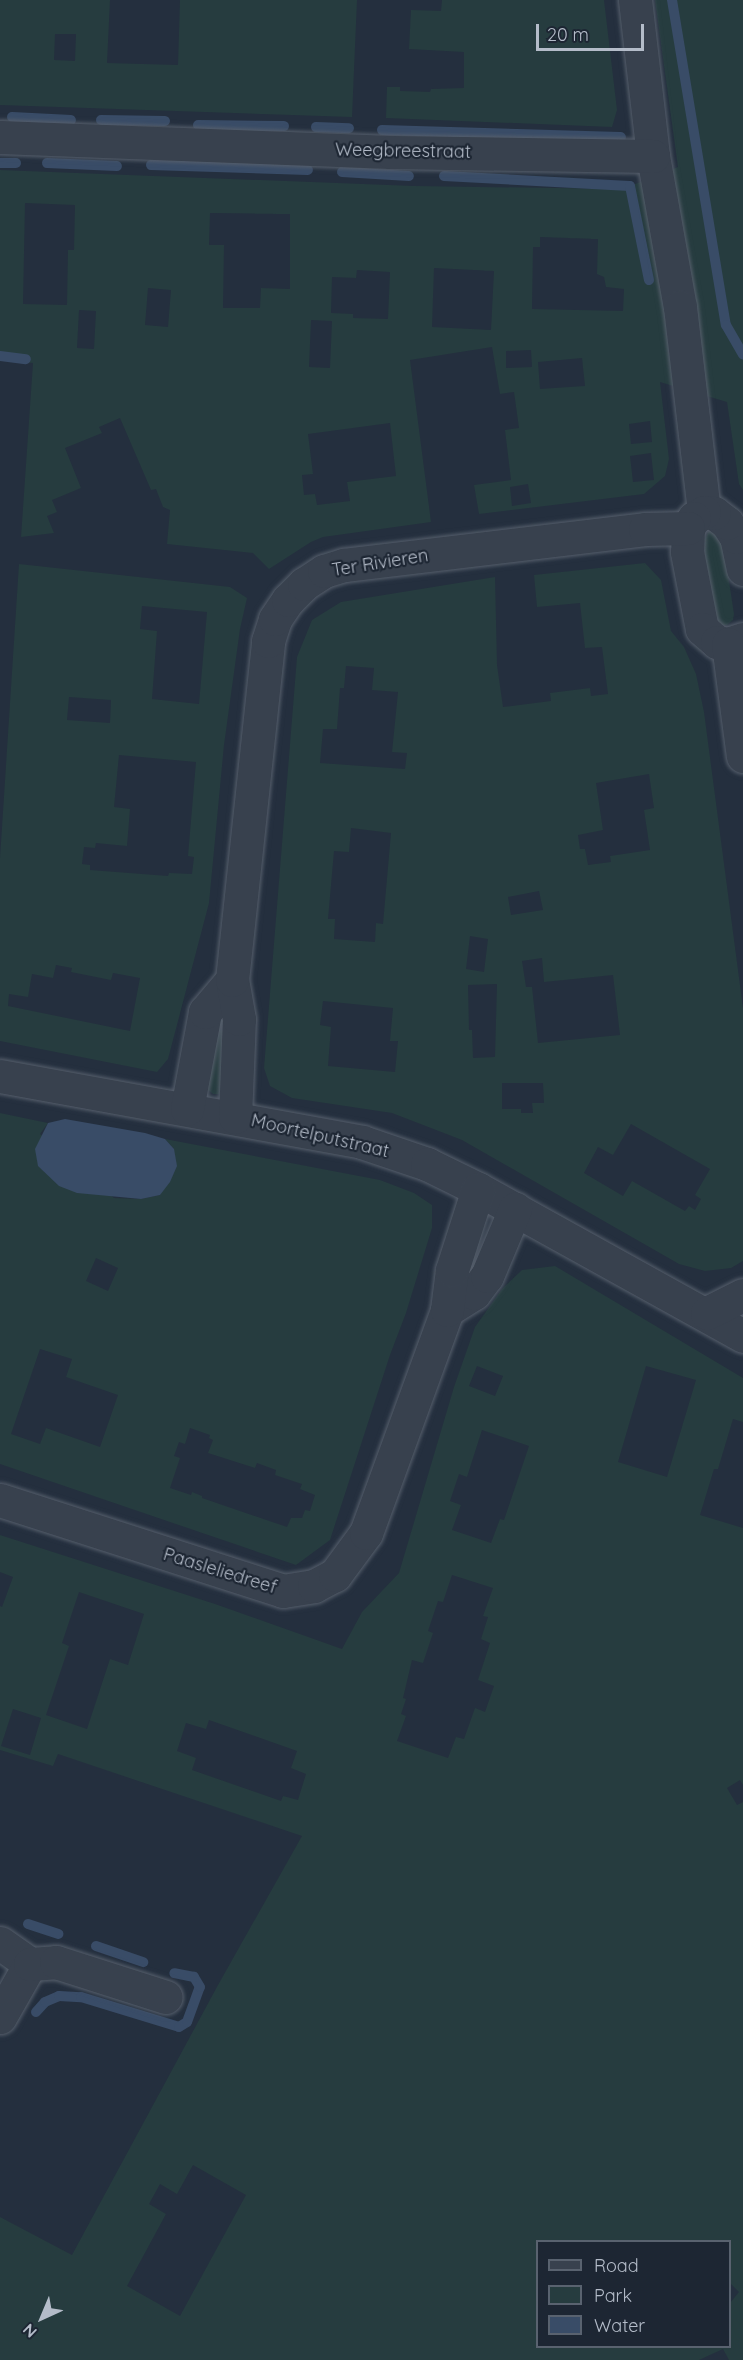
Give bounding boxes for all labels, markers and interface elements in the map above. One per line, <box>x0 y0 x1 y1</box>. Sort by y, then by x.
scale bar <box>539 12 647 50</box>
text: 20 m <box>547 23 589 46</box>
street label: Weegbreestraat <box>335 139 471 163</box>
street label: Ter Rivieren <box>330 545 430 581</box>
street label: Moortelputstraat <box>249 1110 391 1162</box>
street label: Paasleliedreef <box>161 1543 279 1599</box>
legend <box>536 2240 731 2348</box>
text: Road <box>594 2254 639 2277</box>
text: Park <box>594 2284 632 2307</box>
north arrow <box>12 2288 72 2348</box>
text: Water <box>594 2314 645 2337</box>
text: N <box>18 2320 41 2342</box>

